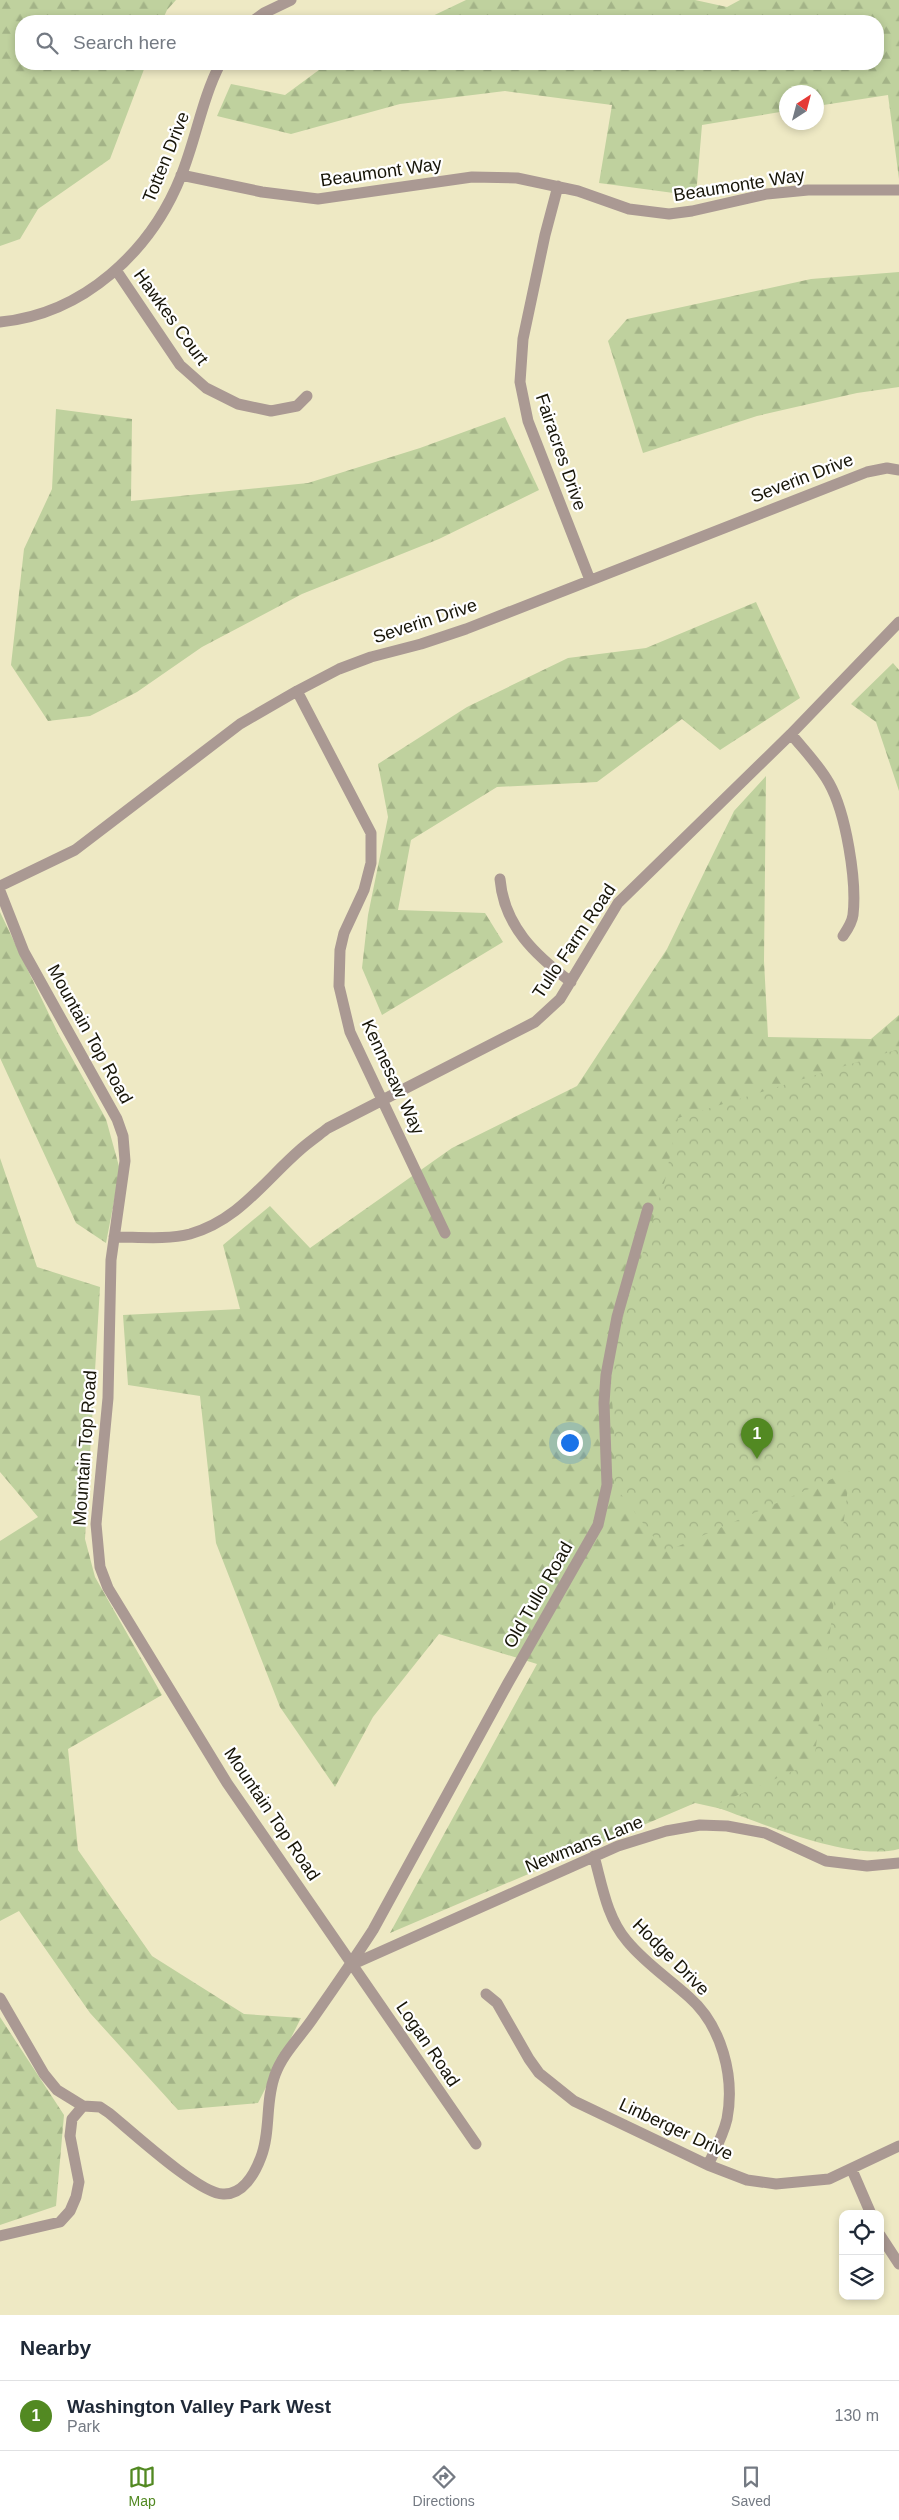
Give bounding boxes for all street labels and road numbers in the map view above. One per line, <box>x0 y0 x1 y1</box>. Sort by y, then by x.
street label: Totten Drive <box>139 109 193 205</box>
street label: Beaumont Way <box>319 154 443 190</box>
street label: Beaumonte Way <box>672 165 806 205</box>
street label: Hawkes Court <box>130 265 212 369</box>
street label: Fairacres Drive <box>532 391 590 513</box>
street label: Severin Drive <box>748 449 856 507</box>
street label: Severin Drive <box>371 595 479 647</box>
street label: Tullo Farm Road <box>528 880 620 1002</box>
street label: Mountain Top Road <box>43 961 137 1107</box>
street label: Kennesaw Way <box>358 1016 428 1138</box>
street label: Mountain Top Road <box>70 1370 100 1526</box>
street label: Old Tullo Road <box>500 1538 576 1652</box>
street label: Mountain Top Road <box>220 1744 324 1884</box>
street label: Newmans Lane <box>522 1811 646 1877</box>
street label: Hodge Drive <box>629 1915 713 1999</box>
street label: Logan Road <box>392 1998 464 2090</box>
street label: Linberger Drive <box>616 2094 736 2164</box>

